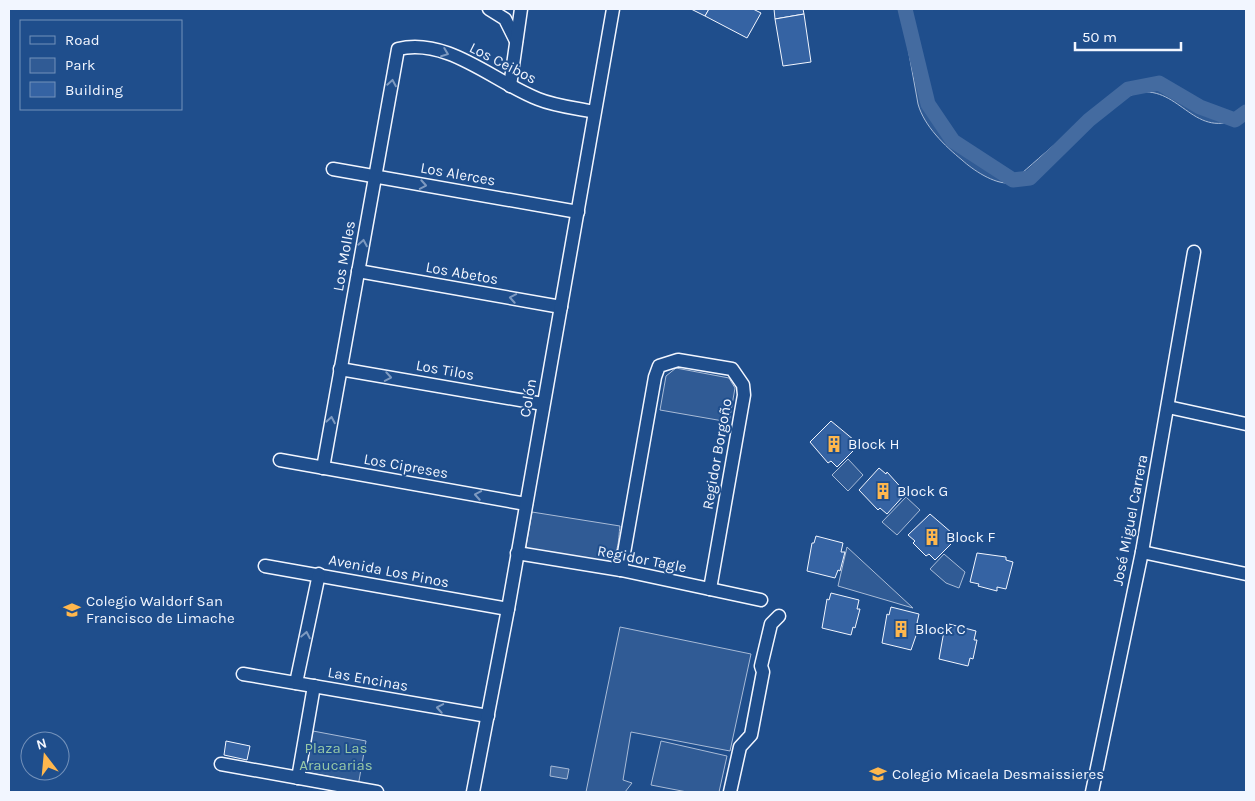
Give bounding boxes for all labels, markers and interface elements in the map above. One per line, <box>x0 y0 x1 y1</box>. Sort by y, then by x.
legend <box>20 20 182 110</box>
scale bar <box>1075 20 1181 52</box>
text: 50 m <box>1082 28 1117 46</box>
text: Road <box>65 31 100 49</box>
street label: Los Ceibos <box>466 38 540 88</box>
one-way arrow <box>440 47 449 57</box>
text: Park <box>65 56 95 74</box>
one-way arrow <box>386 78 396 87</box>
text: Building <box>65 81 123 99</box>
street label: Los Alerces <box>419 159 497 189</box>
one-way arrow <box>419 179 427 189</box>
street label: Los Molles <box>329 219 359 293</box>
one-way arrow <box>358 238 368 247</box>
street label: Los Abetos <box>424 258 500 288</box>
one-way arrow <box>508 294 517 304</box>
street label: Los Tilos <box>414 356 476 384</box>
one-way arrow <box>384 372 393 382</box>
street label: Colón <box>516 377 540 419</box>
street label: Regidor Borgoño <box>698 397 736 511</box>
one-way arrow <box>326 415 336 424</box>
building icon: Block H <box>824 434 844 454</box>
place label: Block H <box>848 435 900 453</box>
street label: Los Cipreses <box>362 450 450 482</box>
street label: José Miguel Carrera <box>1108 453 1152 587</box>
building icon: Block G <box>873 481 893 501</box>
place label: Block G <box>897 482 948 500</box>
one-way arrow <box>474 491 482 501</box>
building icon: Block F <box>922 527 942 547</box>
place label: Block F <box>946 528 995 546</box>
street label: Regidor Tagle <box>596 542 688 576</box>
street label: Avenida Los Pinos <box>327 550 451 592</box>
place label: Colegio Waldorf San Francisco de Limache <box>86 592 235 627</box>
school or university icon: Colegio Waldorf San Francisco de Limache <box>62 600 82 620</box>
building icon: Block C <box>891 619 911 639</box>
place label: Block C <box>915 620 966 638</box>
one-way arrow <box>300 631 311 640</box>
street label: Las Encinas <box>326 663 410 695</box>
one-way arrow <box>436 703 445 713</box>
north arrow <box>20 731 70 781</box>
text: N <box>34 734 49 754</box>
park label: Plaza Las Araucarias <box>299 739 373 774</box>
school or university icon: Colegio Micaela Desmaissieres <box>868 764 888 784</box>
place label: Colegio Micaela Desmaissieres <box>892 765 1104 783</box>

